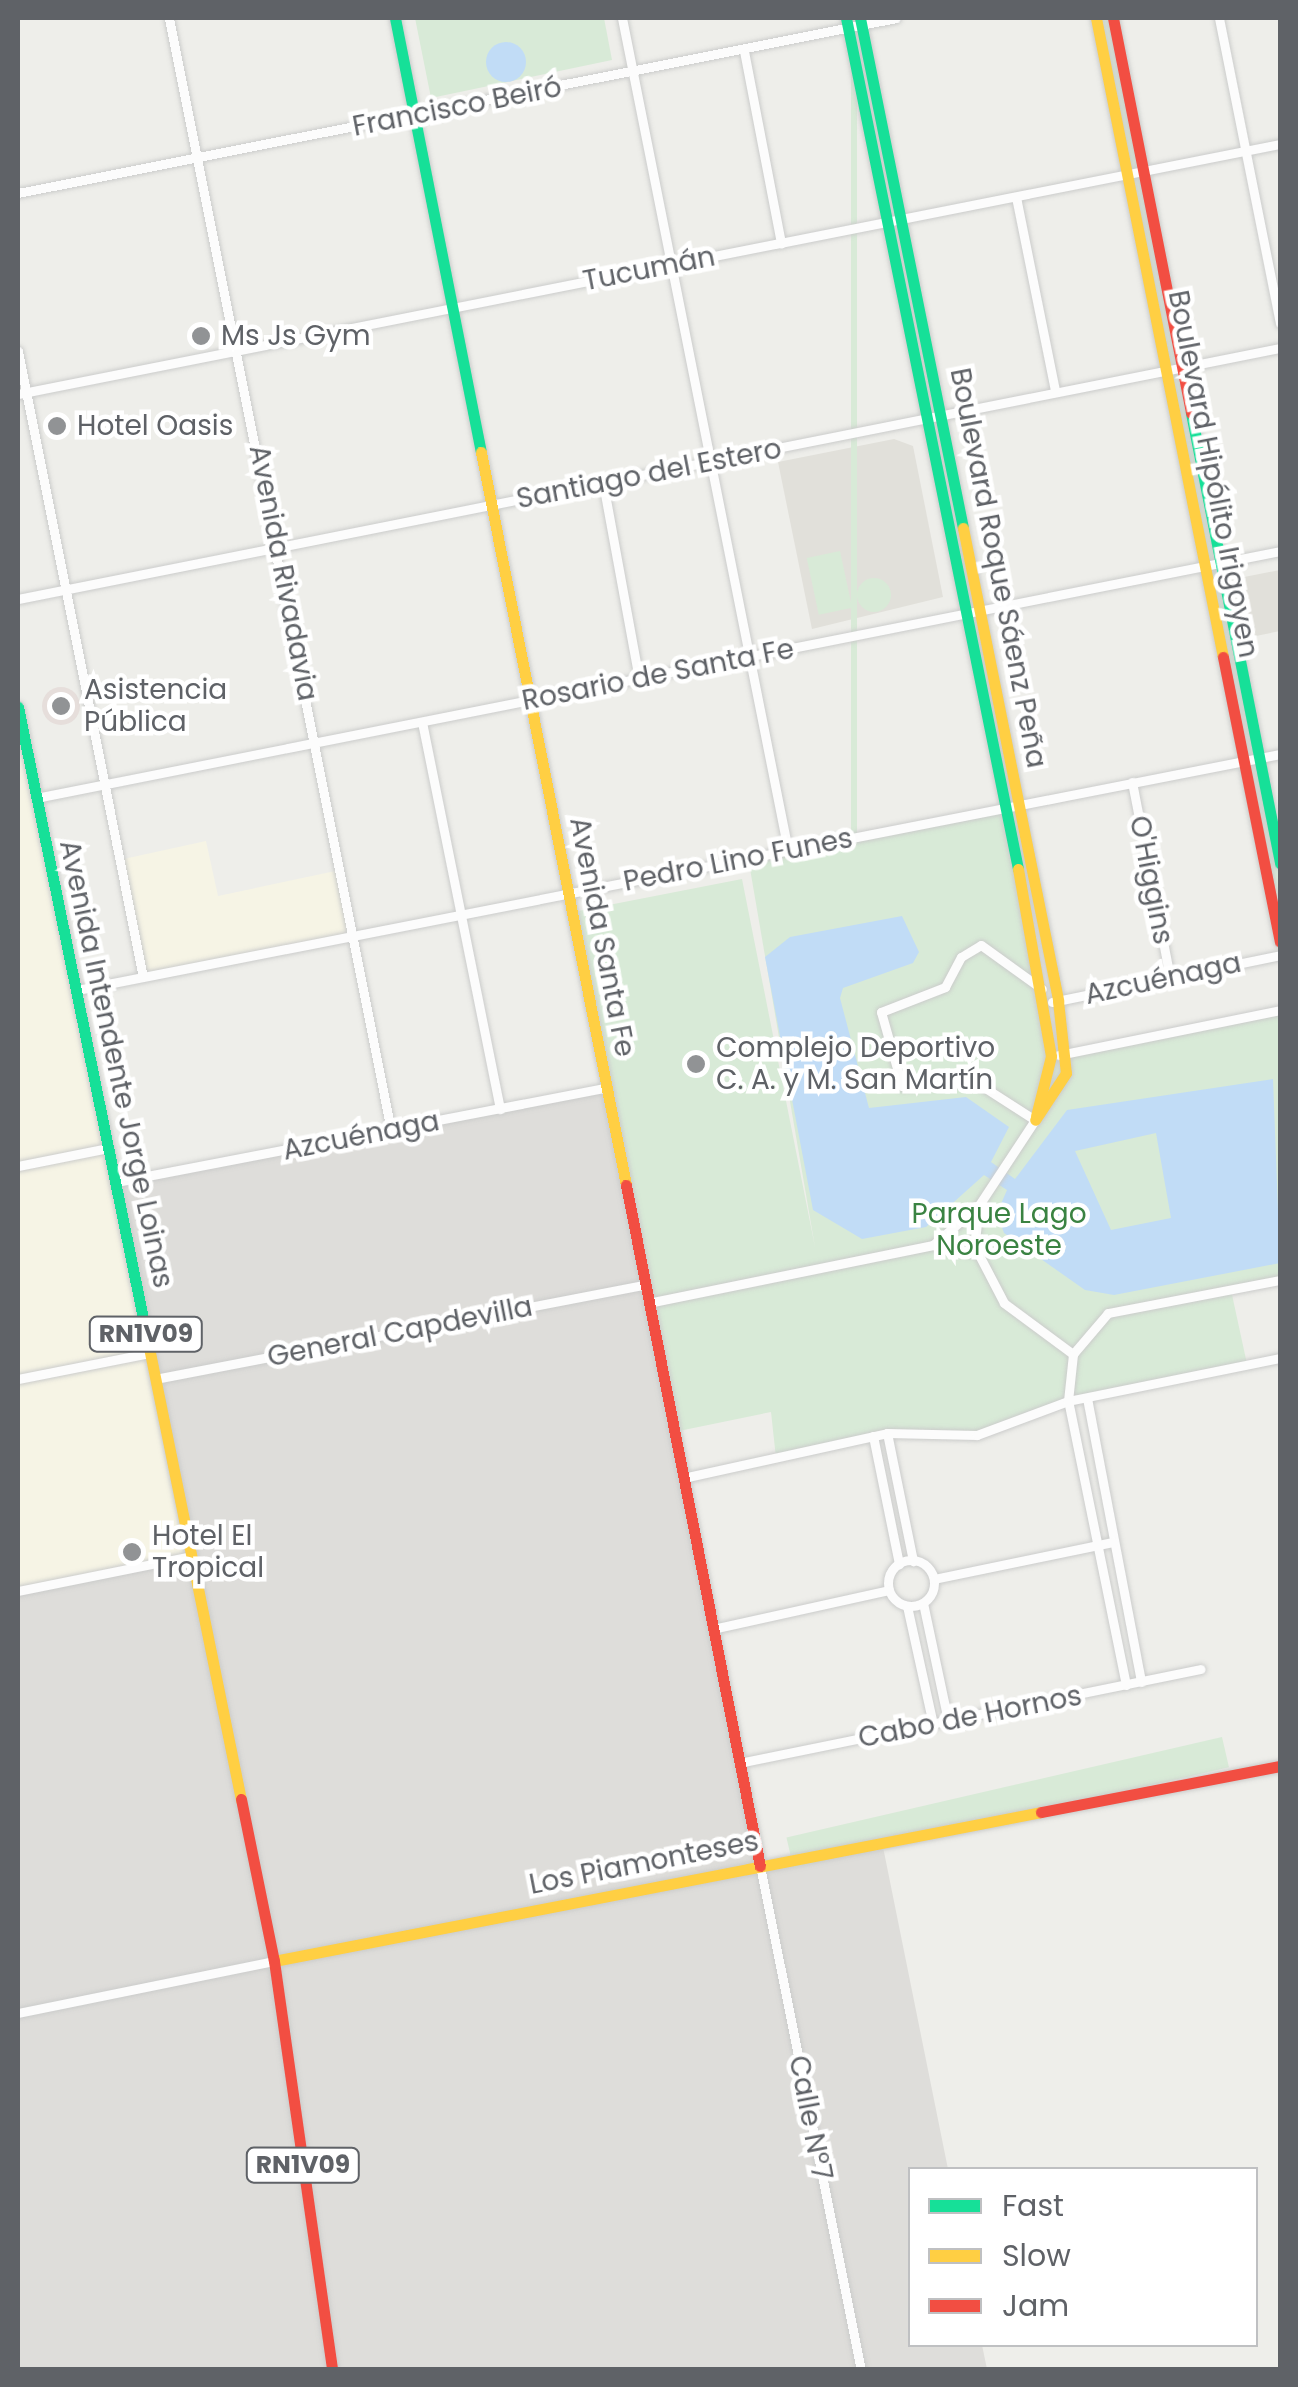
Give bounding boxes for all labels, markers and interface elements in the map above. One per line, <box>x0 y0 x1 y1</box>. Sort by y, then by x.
street label: Francisco Beiró <box>350 70 564 144</box>
street label: Tucumán <box>580 240 718 298</box>
street label: Boulevard Hipólito Irigoyen <box>1161 288 1265 660</box>
place label: Ms Js Gym <box>221 319 371 353</box>
marker: Ms Js Gym <box>190 325 212 347</box>
street label: Boulevard Roque Sáenz Peña <box>943 365 1053 771</box>
place label: Hotel Oasis <box>77 409 233 443</box>
marker: Hotel Oasis <box>46 415 68 437</box>
street label: Santiago del Estero <box>514 432 784 516</box>
street label: Avenida Rivadavia <box>242 442 324 704</box>
street label: Rosario de Santa Fe <box>519 632 797 718</box>
place label: Asistencia Pública <box>84 673 227 739</box>
marker: Asistencia Pública <box>48 693 74 719</box>
street label: O'Higgins <box>1122 813 1180 947</box>
street label: Avenida Santa Fe <box>562 814 642 1060</box>
street label: Pedro Lino Funes <box>621 821 855 899</box>
street label: Avenida Intendente Jorge Loinas <box>52 837 180 1291</box>
street label: Azcuénaga <box>1082 946 1244 1012</box>
place label: Complejo Deportivo C. A. y M. San Martín <box>716 1031 995 1097</box>
marker: Complejo Deportivo C. A. y M. San Martín <box>685 1053 707 1075</box>
street label: Azcuénaga <box>280 1104 442 1168</box>
park label: Parque Lago Noroeste <box>911 1197 1087 1263</box>
street label: General Capdevilla <box>265 1290 535 1374</box>
road number: RN1V09 <box>88 1314 204 1354</box>
place label: Hotel El Tropical <box>152 1519 264 1585</box>
marker: Hotel El Tropical <box>121 1541 143 1563</box>
street label: Cabo de Hornos <box>855 1679 1085 1755</box>
street label: Los Piamonteses <box>526 1824 762 1902</box>
street label: Calle Nº7 <box>781 2053 839 2183</box>
road number: RN1V09 <box>246 2145 360 2185</box>
legend <box>908 2167 1258 2347</box>
text: Fast <box>1002 2184 1064 2227</box>
text: Slow <box>1002 2234 1071 2277</box>
text: Jam <box>1002 2284 1069 2327</box>

